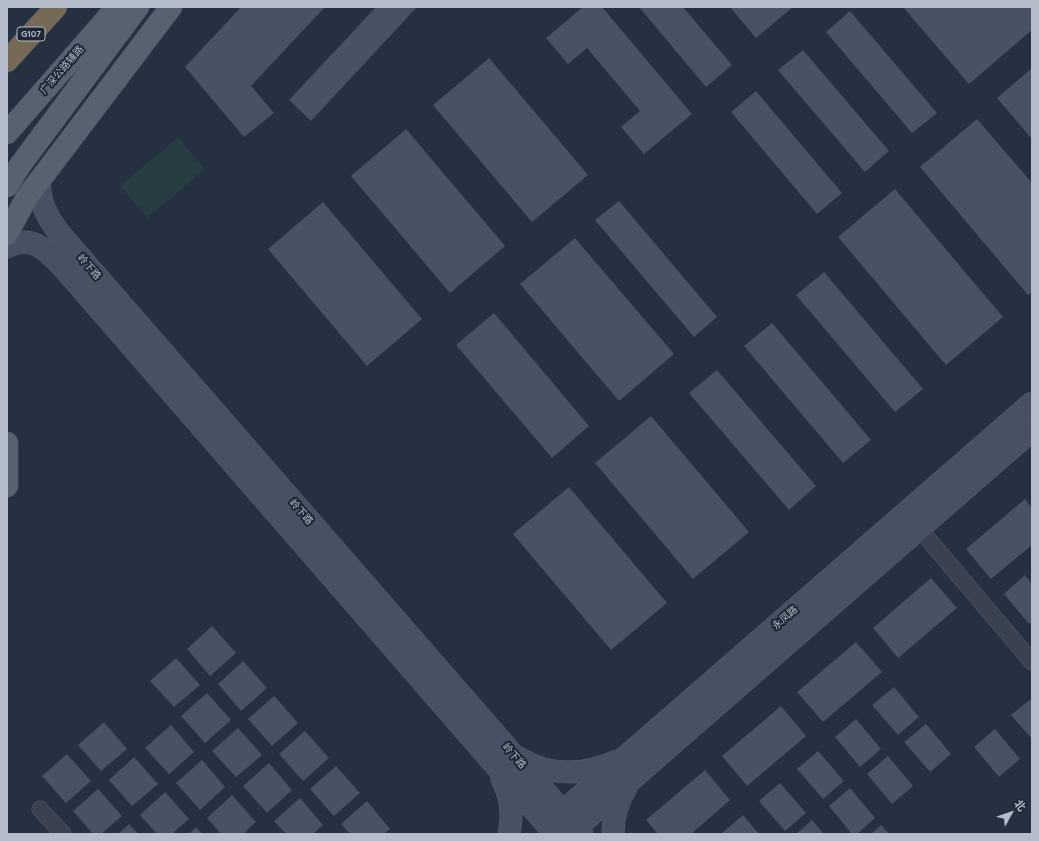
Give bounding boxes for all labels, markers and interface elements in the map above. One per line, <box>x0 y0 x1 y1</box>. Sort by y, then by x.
road number: G107 <box>17 27 45 41</box>
street label: 广深公路辅路 <box>38 43 86 97</box>
street label: 岭下路 <box>75 252 103 282</box>
street label: 岭下路 <box>287 497 315 527</box>
street label: 永凤路 <box>770 604 800 632</box>
street label: 岭下路 <box>500 741 528 771</box>
north arrow <box>991 793 1031 833</box>
text: 北 <box>1011 797 1029 814</box>

